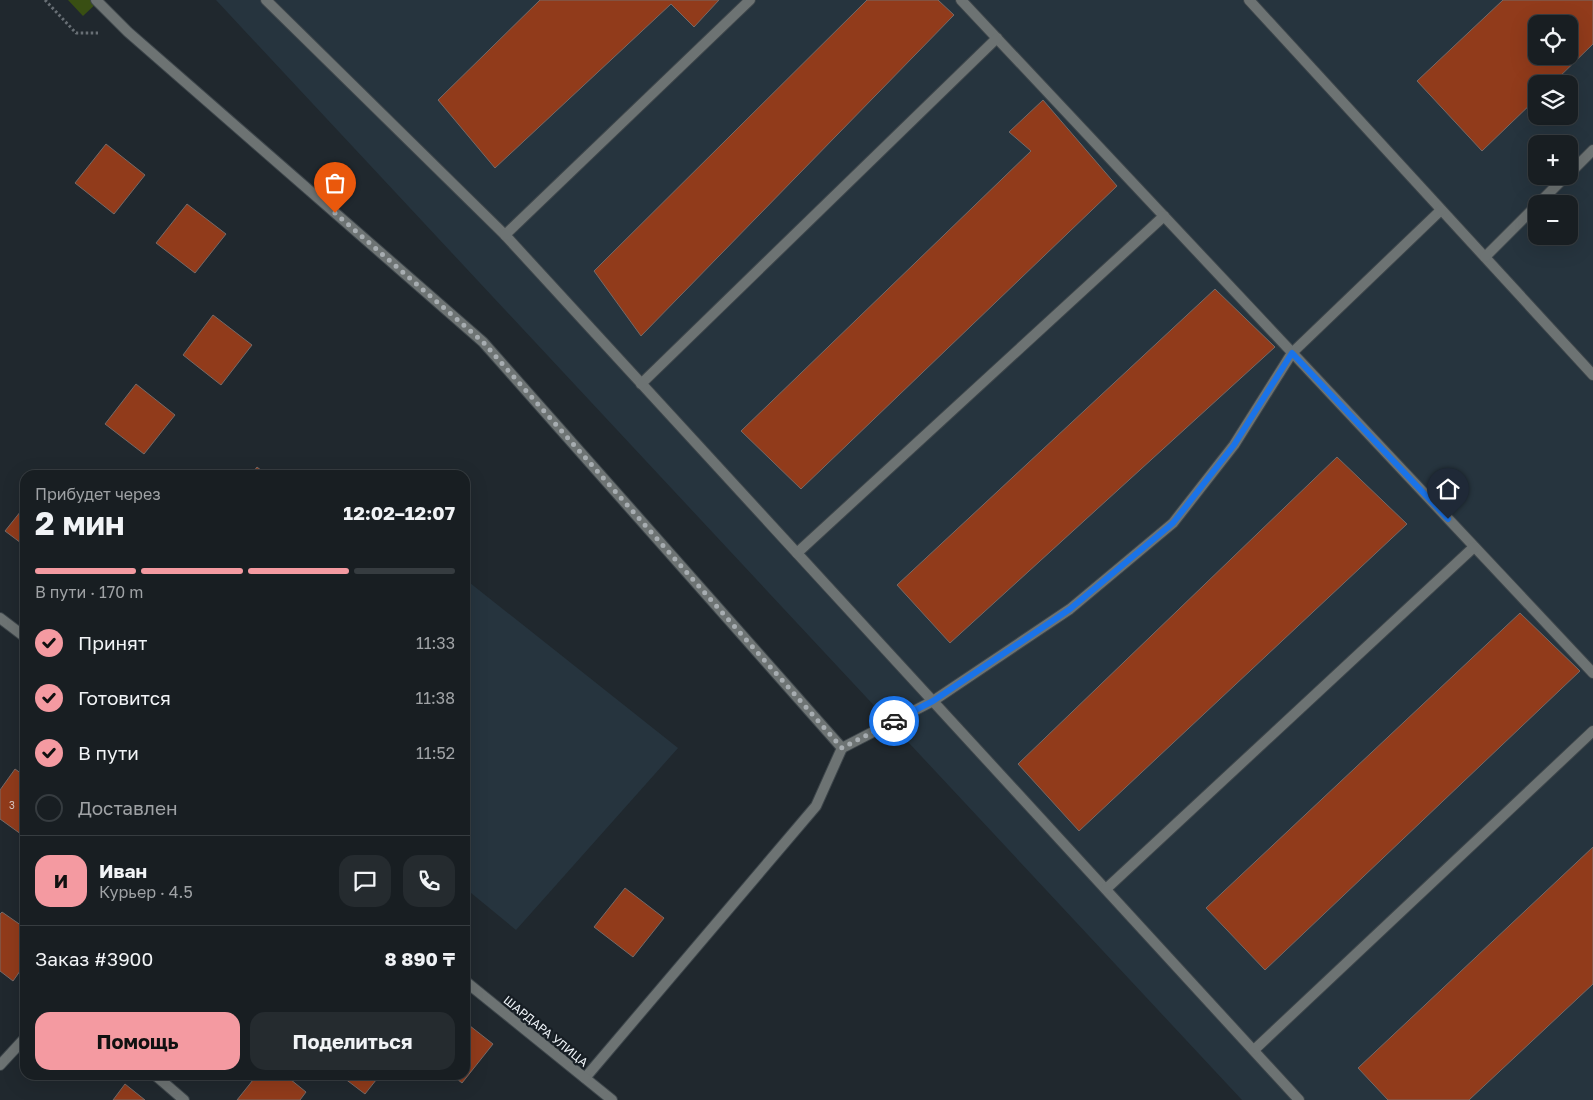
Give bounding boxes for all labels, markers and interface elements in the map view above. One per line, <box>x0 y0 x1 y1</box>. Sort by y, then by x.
map controls <box>1528 15 1578 245</box>
button: locate <box>1528 15 1578 65</box>
button: layers <box>1528 75 1578 125</box>
button: + <box>1528 135 1578 185</box>
pin <box>314 162 356 213</box>
icon: bag <box>321 169 349 197</box>
button: − <box>1528 195 1578 245</box>
pin <box>1427 468 1469 519</box>
icon: home <box>1434 475 1462 503</box>
text: Прибудет через <box>35 484 161 504</box>
text: 12:02–12:07 <box>343 501 455 524</box>
text: 2 мин <box>35 504 125 542</box>
text: В пути · 170 m <box>35 582 143 602</box>
icon: check <box>35 629 63 657</box>
text: Принят <box>78 631 147 654</box>
text: 11:33 <box>416 633 455 653</box>
icon: check <box>35 684 63 712</box>
text: Готовится <box>78 686 171 709</box>
text: 11:38 <box>416 688 455 708</box>
courier <box>869 696 919 746</box>
icon: car <box>880 707 908 735</box>
icon: check <box>35 739 63 767</box>
text: В пути <box>78 741 139 764</box>
text: 11:52 <box>416 743 455 763</box>
text: Доставлен <box>78 796 178 819</box>
house number: 3 <box>9 799 15 811</box>
button: chat <box>339 855 391 907</box>
button: phone <box>403 855 455 907</box>
text: Иван <box>99 859 147 882</box>
text: И <box>54 869 68 892</box>
text: Курьер · 4.5 <box>99 882 193 902</box>
text: Заказ #3900 <box>35 947 153 970</box>
text: 8 890 ₸ <box>384 947 455 970</box>
street label: ШАРДАРА УЛИЦА <box>501 992 591 1070</box>
button: Помощь <box>35 1012 240 1070</box>
button: Поделиться <box>250 1012 455 1070</box>

